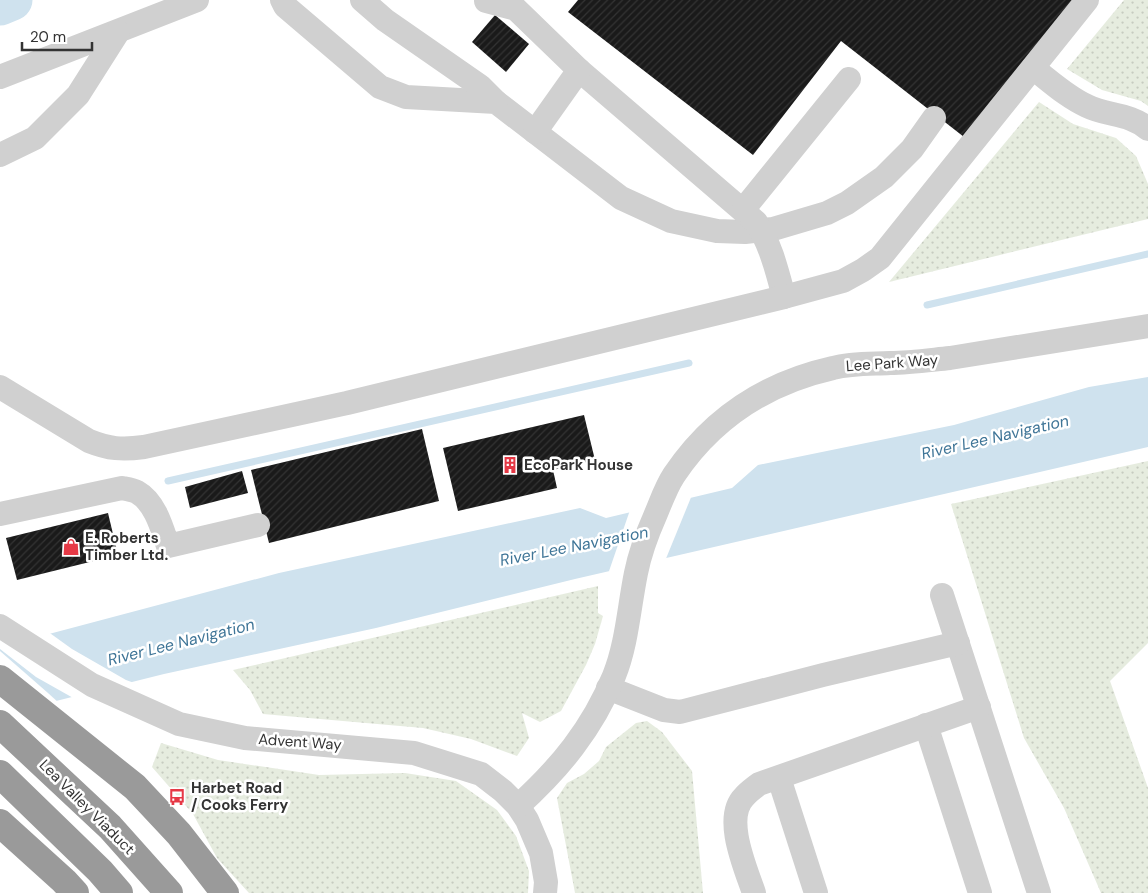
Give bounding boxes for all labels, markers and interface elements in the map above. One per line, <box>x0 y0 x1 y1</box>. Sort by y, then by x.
scale bar <box>22 20 92 52</box>
text: 20 m <box>30 27 66 47</box>
street label: Lee Park Way <box>845 350 939 376</box>
water label: River Lee Navigation <box>919 410 1071 464</box>
building icon: EcoPark House <box>500 455 520 475</box>
place label: EcoPark House <box>524 455 633 475</box>
water label: River Lee Navigation <box>498 521 650 571</box>
place label: E. Roberts Timber Ltd. <box>85 528 168 565</box>
shop icon: E. Roberts Timber Ltd. <box>61 537 81 557</box>
water label: River Lee Navigation <box>105 614 257 670</box>
street label: Advent Way <box>258 729 343 755</box>
street label: Lea Valley Viaduct <box>35 755 139 859</box>
place label: Harbet Road / Cooks Ferry <box>191 778 288 815</box>
bus stop icon: Harbet Road / Cooks Ferry <box>167 787 187 807</box>

